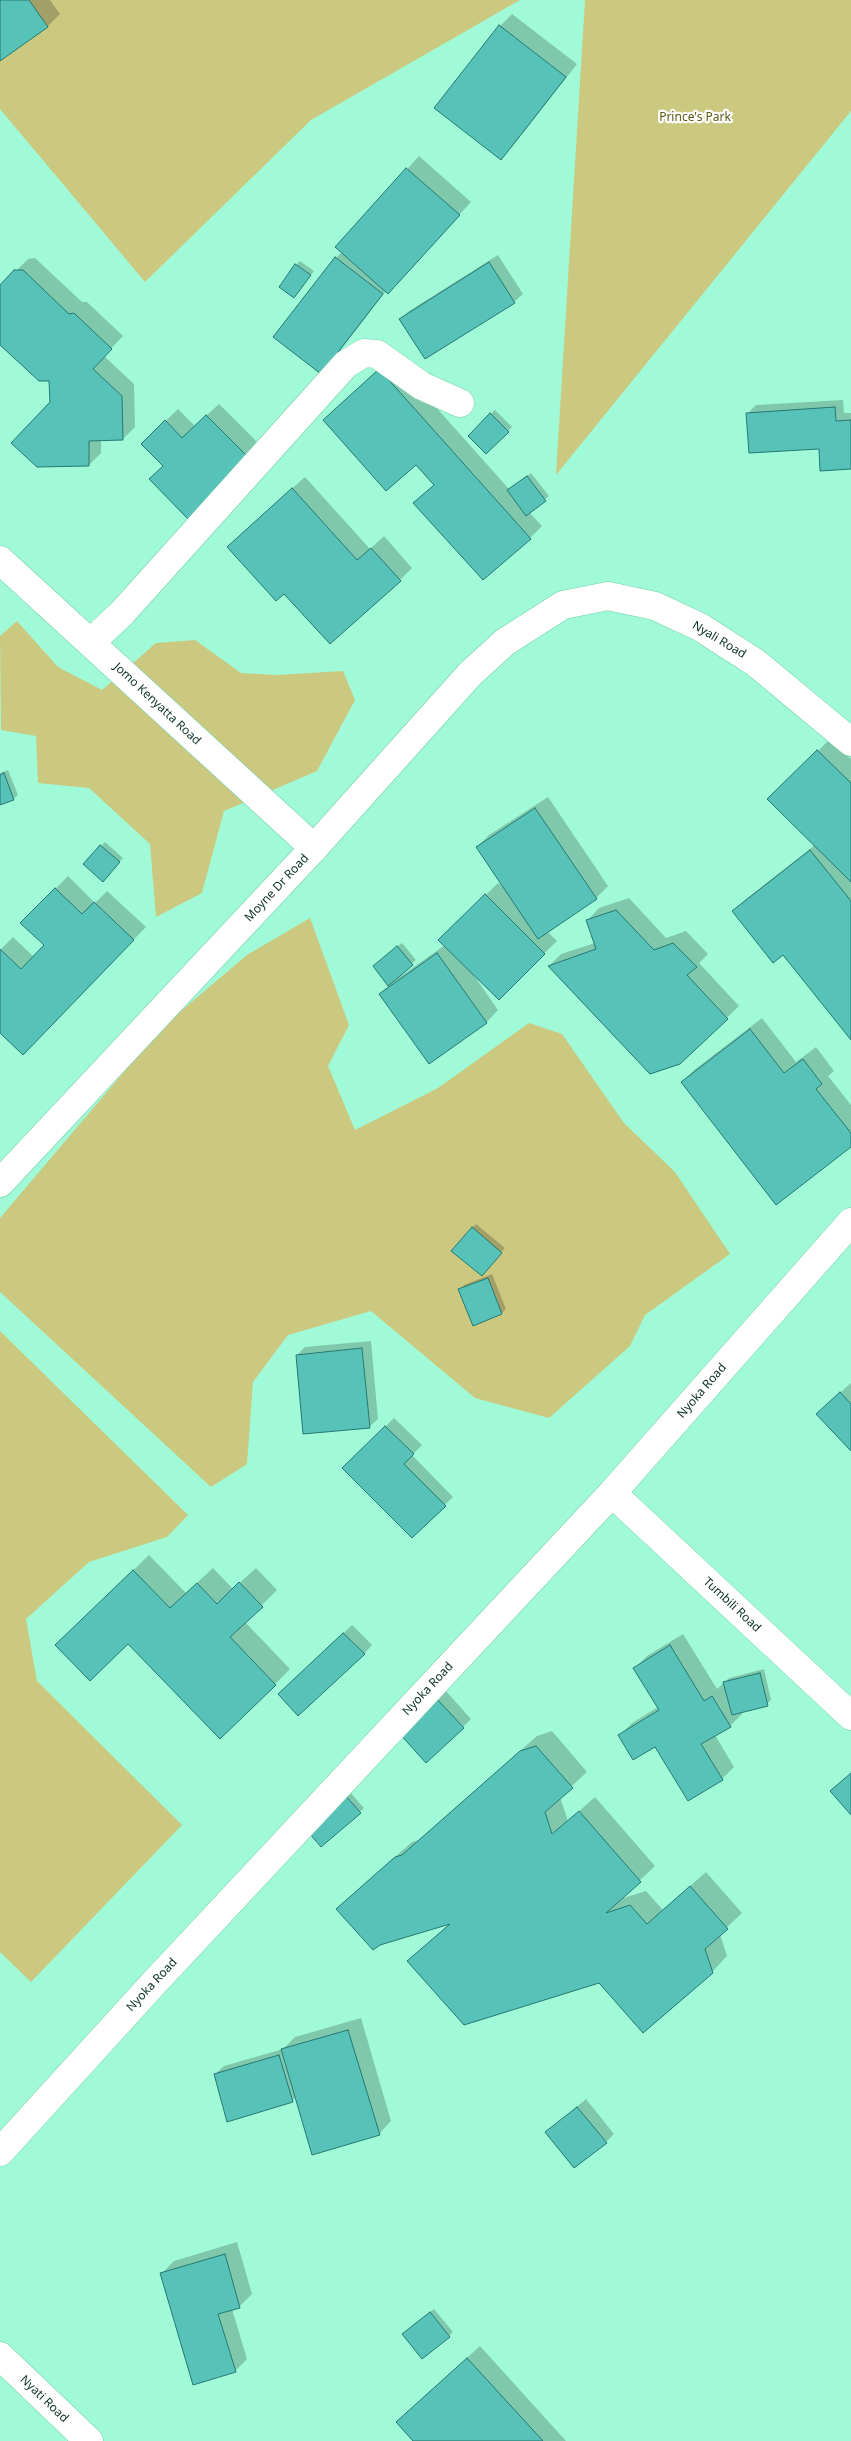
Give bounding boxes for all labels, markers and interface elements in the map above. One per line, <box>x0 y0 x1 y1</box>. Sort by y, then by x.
park label: Prince's Park <box>659 111 731 125</box>
street label: Nyali Road <box>690 618 748 662</box>
street label: Jomo Kenyatta Road <box>110 660 204 748</box>
street label: Moyne Dr Road <box>242 851 312 925</box>
street label: Nyoka Road <box>674 1361 730 1421</box>
street label: Tumbili Road <box>700 1575 764 1635</box>
street label: Nyoka Road <box>400 1659 456 1719</box>
street label: Nyoka Road <box>124 1955 180 2015</box>
street label: Nyati Road <box>17 2373 71 2425</box>

